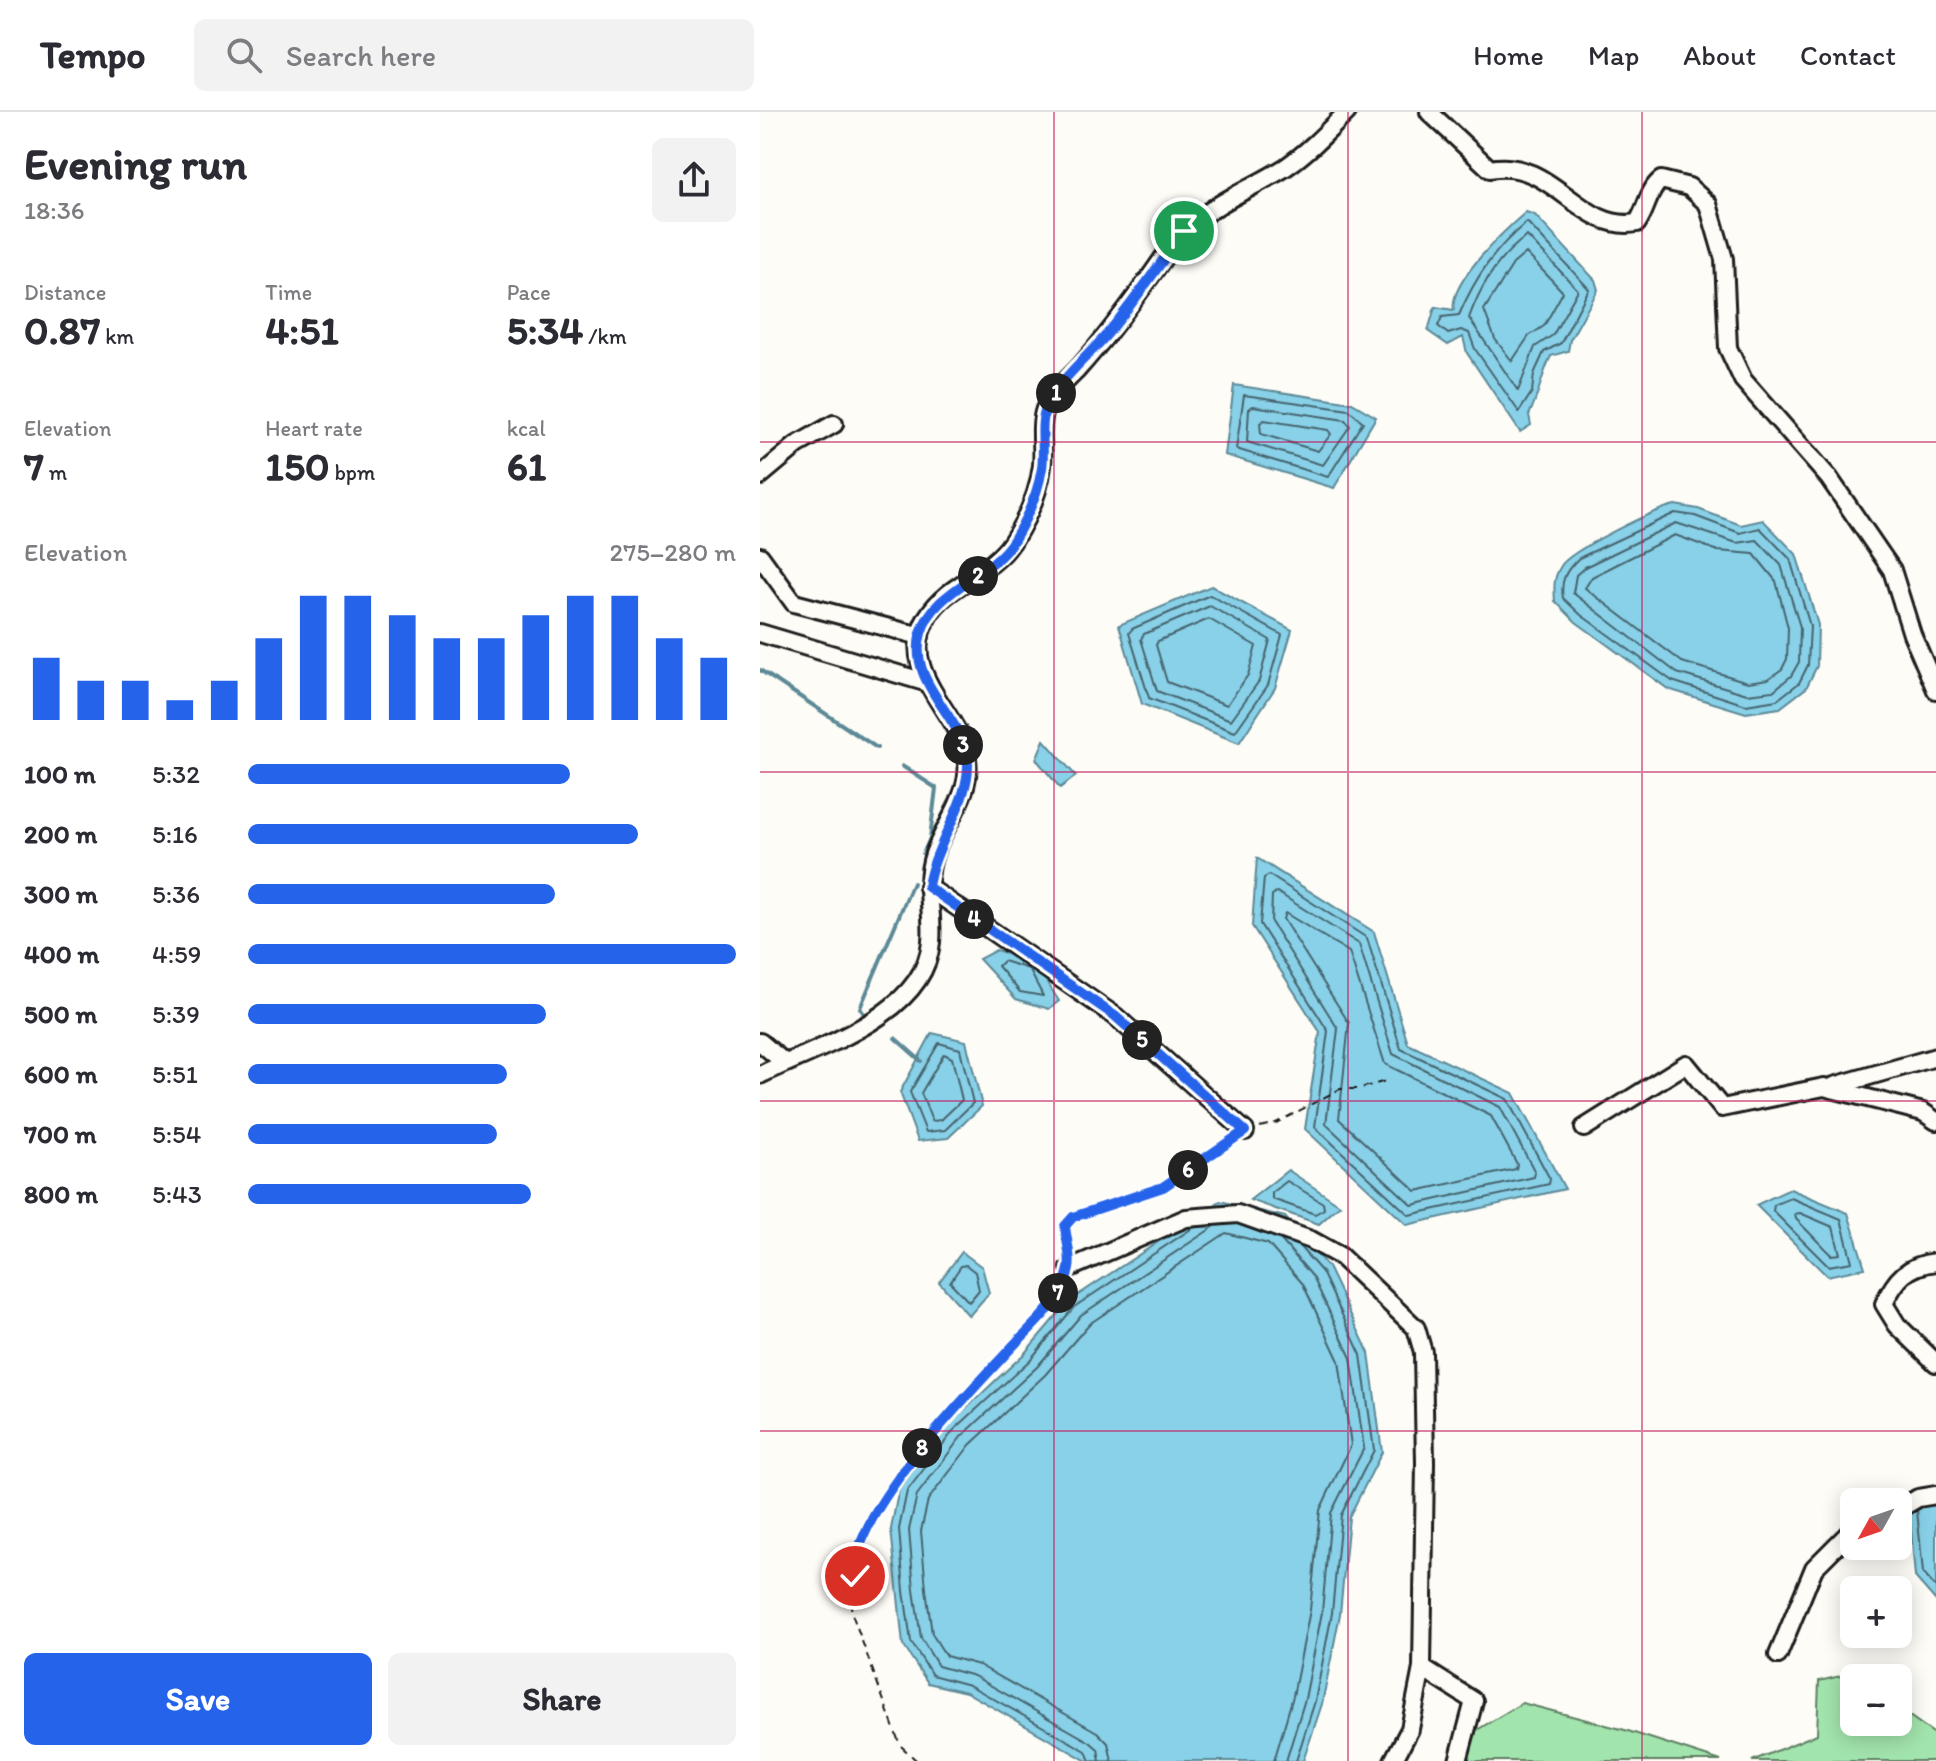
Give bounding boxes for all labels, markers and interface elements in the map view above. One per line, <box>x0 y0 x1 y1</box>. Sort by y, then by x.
search box <box>194 19 754 91</box>
text: Tempo <box>40 32 146 78</box>
icon: search <box>222 33 266 77</box>
text: Search here <box>286 37 436 74</box>
text: Home <box>1473 38 1544 72</box>
text: Map <box>1588 38 1639 72</box>
text: About <box>1683 38 1756 72</box>
text: Contact <box>1800 38 1896 72</box>
text: Evening run <box>24 137 247 190</box>
button: share <box>652 138 736 222</box>
text: 18:36 <box>24 194 85 226</box>
pin <box>1150 197 1218 265</box>
icon: arrive <box>1162 209 1206 253</box>
text: Distance <box>24 279 106 306</box>
text: Time <box>265 279 312 306</box>
text: Pace <box>507 279 551 306</box>
text: 0.87 <box>24 306 100 354</box>
text: 4:51 <box>265 306 339 354</box>
text: 5:34 <box>507 306 583 354</box>
text: km <box>100 323 134 350</box>
text: /km <box>583 323 627 350</box>
pin: 1 <box>1036 373 1076 413</box>
text: 1 <box>1051 379 1061 406</box>
text: Elevation <box>24 415 111 442</box>
text: Heart rate <box>265 415 363 442</box>
text: kcal <box>507 415 546 442</box>
text: 7 <box>24 442 44 490</box>
text: 150 <box>265 442 330 490</box>
text: 61 <box>507 442 546 490</box>
text: m <box>44 459 67 486</box>
text: bpm <box>330 459 375 486</box>
text: Elevation <box>24 536 127 568</box>
text: 275–280 m <box>610 536 736 568</box>
pin: 2 <box>958 556 998 596</box>
text: 2 <box>972 562 984 589</box>
pin: 3 <box>943 725 983 765</box>
text: 3 <box>957 731 969 758</box>
text: 100 m <box>24 758 96 790</box>
text: 5:32 <box>152 758 200 790</box>
text: 200 m <box>24 818 97 850</box>
text: 5:16 <box>152 818 198 850</box>
text: 300 m <box>24 878 98 910</box>
text: 5:36 <box>152 878 200 910</box>
pin: 4 <box>954 899 994 939</box>
text: 4 <box>967 905 981 932</box>
text: 400 m <box>24 938 99 970</box>
text: 4:59 <box>152 938 201 970</box>
text: 500 m <box>24 998 97 1030</box>
text: 5:39 <box>152 998 200 1030</box>
pin: 5 <box>1122 1020 1162 1060</box>
text: 5 <box>1136 1026 1148 1053</box>
text: 600 m <box>24 1058 98 1090</box>
text: 5:51 <box>152 1058 198 1090</box>
text: 700 m <box>24 1118 97 1150</box>
text: 5:54 <box>152 1118 201 1150</box>
pin: 6 <box>1168 1150 1208 1190</box>
text: 6 <box>1182 1156 1194 1183</box>
text: 800 m <box>24 1178 98 1210</box>
text: 5:43 <box>152 1178 202 1210</box>
pin: 7 <box>1038 1273 1078 1313</box>
text: 7 <box>1053 1279 1063 1306</box>
pin: 8 <box>902 1428 942 1468</box>
text: 8 <box>916 1434 928 1461</box>
north arrow <box>1840 1488 1912 1560</box>
map controls <box>1840 1488 1912 1736</box>
pin <box>821 1542 889 1610</box>
icon: check <box>833 1554 877 1598</box>
button: + <box>1840 1576 1912 1648</box>
button: Save <box>24 1653 372 1745</box>
button: Share <box>388 1653 736 1745</box>
button: − <box>1840 1664 1912 1736</box>

